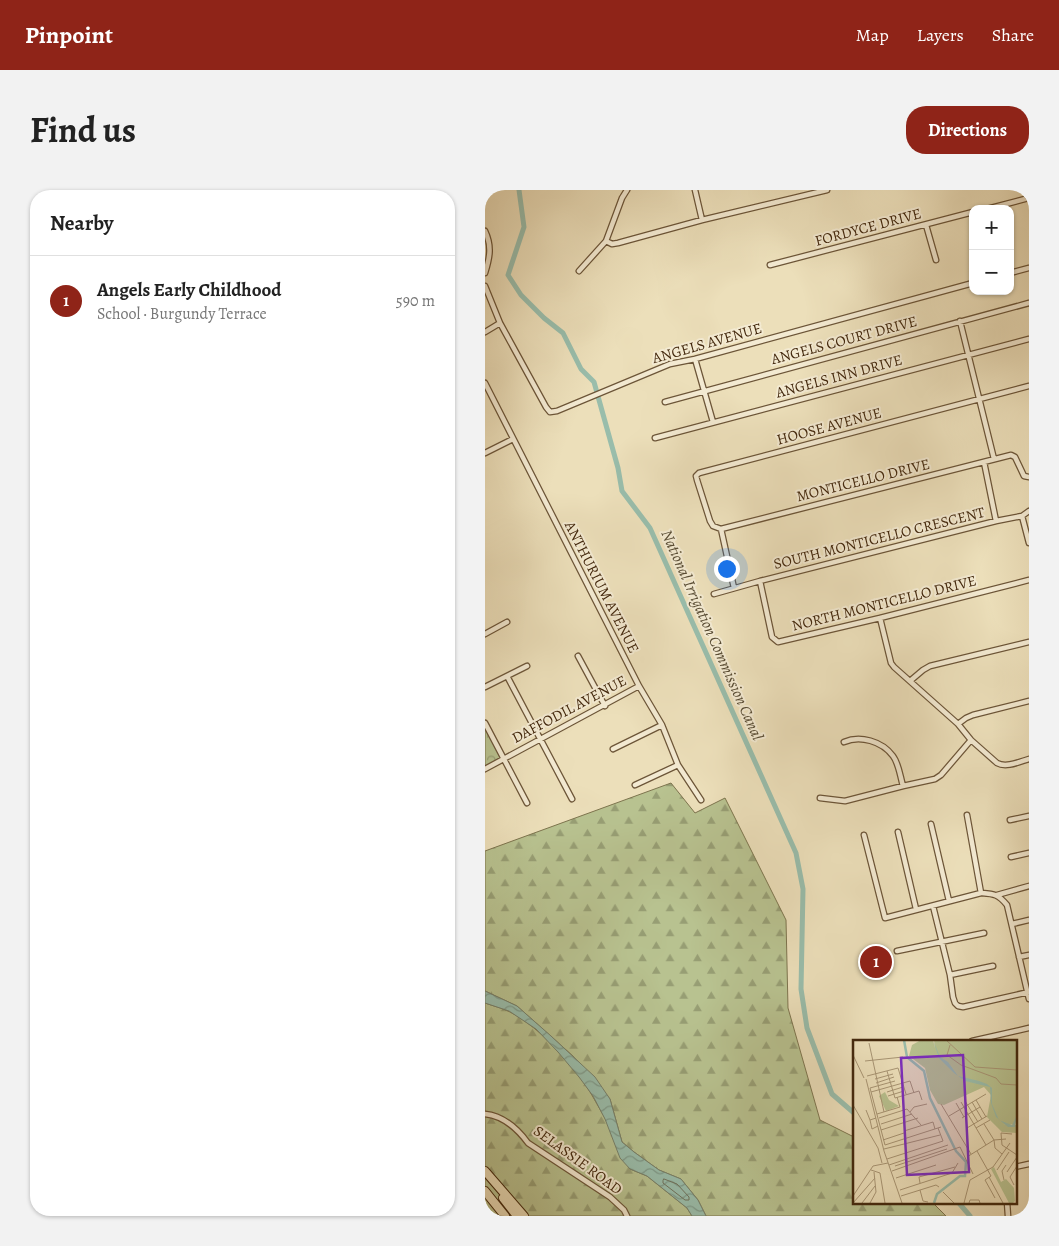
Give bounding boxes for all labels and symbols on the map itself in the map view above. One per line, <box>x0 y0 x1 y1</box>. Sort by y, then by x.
street label: FORDYCE DRIVE <box>813 203 923 251</box>
street label: ANGELS COURT DRIVE <box>768 311 919 369</box>
street label: ANGELS AVENUE <box>649 318 764 368</box>
street label: ANGELS INN DRIVE <box>773 350 904 403</box>
street label: HOOSE AVENUE <box>774 402 884 450</box>
street label: MONTICELLO DRIVE <box>794 454 932 506</box>
street label: SOUTH MONTICELLO CRESCENT <box>771 502 987 574</box>
street label: ANTHURIUM AVENUE <box>560 517 644 656</box>
water label: National Irrigation Commission Canal <box>656 526 768 744</box>
your location <box>714 556 740 582</box>
street label: NORTH MONTICELLO DRIVE <box>790 570 978 636</box>
street label: DAFFODIL AVENUE <box>508 670 630 748</box>
pin: 1 <box>860 943 892 981</box>
inset map <box>853 1040 1017 1204</box>
street label: SELASSIE ROAD <box>530 1121 626 1199</box>

